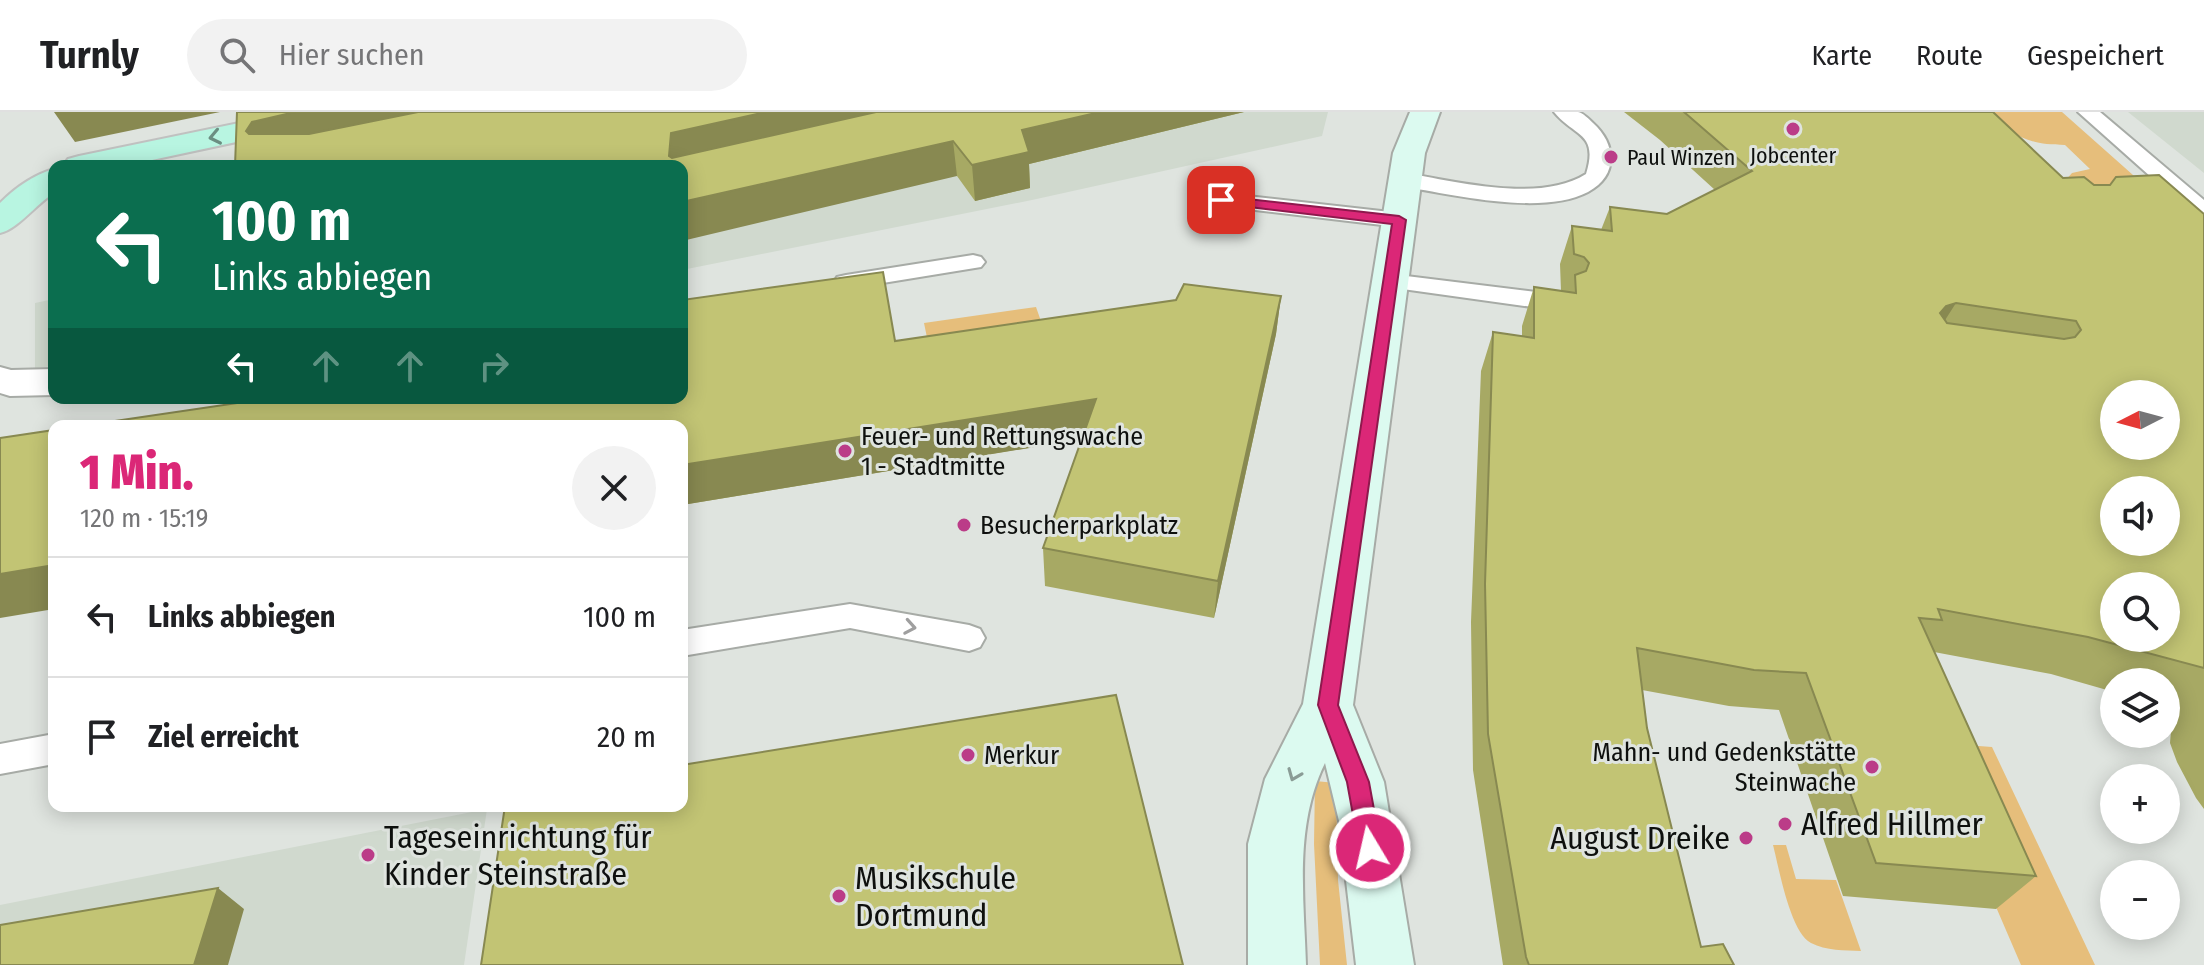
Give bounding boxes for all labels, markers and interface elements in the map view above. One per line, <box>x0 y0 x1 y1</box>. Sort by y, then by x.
search box <box>187 19 747 91</box>
text: Turnly <box>40 32 139 78</box>
icon: search <box>215 33 259 77</box>
text: Hier suchen <box>279 37 425 73</box>
text: Karte <box>1811 39 1872 72</box>
text: Route <box>1916 39 1983 72</box>
text: Gespeichert <box>2027 39 2164 72</box>
marker: Jobcenter <box>1784 120 1802 138</box>
one-way arrow <box>208 128 221 145</box>
place label: Jobcenter <box>1750 142 1836 169</box>
place label: Paul Winzen <box>1627 144 1735 171</box>
marker: Paul Winzen <box>1602 148 1620 166</box>
pin <box>1187 166 1255 234</box>
icon: arrive <box>1199 178 1243 222</box>
text: 100 m <box>212 188 351 255</box>
icon: left <box>80 192 184 296</box>
text: Links abbiegen <box>212 256 432 300</box>
icon: left <box>220 344 264 388</box>
icon: ahead <box>304 344 348 388</box>
icon: ahead <box>388 344 432 388</box>
icon: right <box>472 344 516 388</box>
north arrow <box>2100 380 2180 460</box>
map controls <box>2100 380 2180 940</box>
place label: Feuer- und Rettungswache 1 - Stadtmitte <box>861 421 1143 482</box>
marker: Feuer- und Rettungswache 1 - Stadtmitte <box>836 442 854 460</box>
text: 1 Min. <box>80 444 194 502</box>
button: close <box>572 446 656 530</box>
button: sound <box>2100 476 2180 556</box>
text: 120 m · 15:19 <box>80 503 208 534</box>
place label: Besucherparkplatz <box>980 510 1178 541</box>
marker: Besucherparkplatz <box>955 516 973 534</box>
button: search <box>2100 572 2180 652</box>
icon: left <box>80 595 124 639</box>
text: Links abbiegen <box>148 599 336 635</box>
text: 100 m <box>583 599 656 635</box>
one-way arrow <box>903 617 917 634</box>
button: layers <box>2100 668 2180 748</box>
icon: arrive <box>80 715 124 759</box>
text: Ziel erreicht <box>148 719 299 755</box>
text: 20 m <box>597 719 656 755</box>
place label: Mahn- und Gedenkstätte Steinwache <box>1592 737 1856 798</box>
place label: Merkur <box>984 740 1059 771</box>
marker: Merkur <box>959 746 977 764</box>
marker: Mahn- und Gedenkstätte Steinwache <box>1863 758 1881 776</box>
button: + <box>2100 764 2180 844</box>
one-way arrow <box>1287 767 1304 781</box>
place label: Alfred Hillmer <box>1801 805 1983 843</box>
position arrow <box>1328 806 1412 890</box>
marker: Alfred Hillmer <box>1776 815 1794 833</box>
place label: Tageseinrichtung für Kinder Steinstraße <box>384 818 651 893</box>
place label: August Dreike <box>1550 819 1730 857</box>
marker: August Dreike <box>1737 829 1755 847</box>
marker: Tageseinrichtung für Kinder Steinstraße <box>359 846 377 864</box>
place label: Musikschule Dortmund <box>855 859 1016 934</box>
button: − <box>2100 860 2180 940</box>
marker: Musikschule Dortmund <box>830 887 848 905</box>

